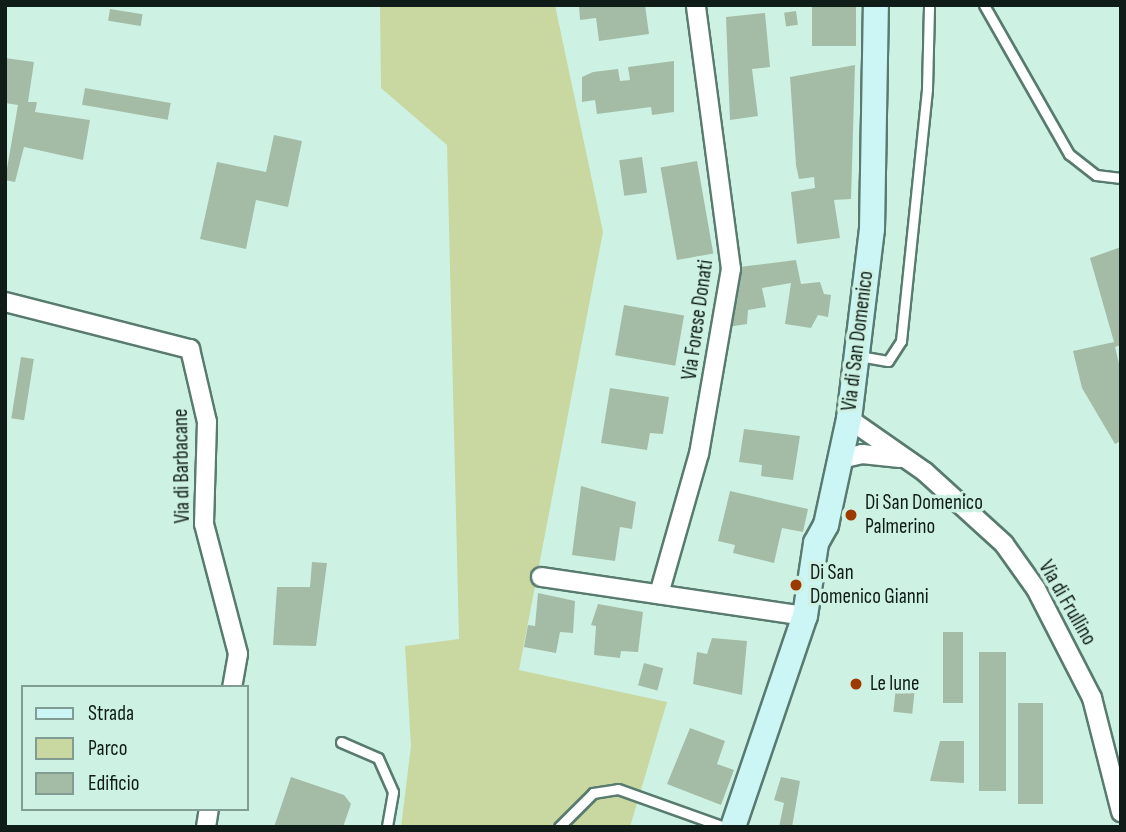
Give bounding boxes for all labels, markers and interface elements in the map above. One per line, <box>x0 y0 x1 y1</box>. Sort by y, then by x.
street label: Via Forese Donati <box>677 258 719 382</box>
street label: Via di San Domenico <box>837 269 879 413</box>
street label: Via di Barbacane <box>168 408 196 524</box>
place label: Di San Domenico Palmerino <box>865 490 983 540</box>
marker: Di San Domenico Palmerino <box>843 507 859 523</box>
street label: Via di Frullino <box>1033 556 1101 650</box>
place label: Di San Domenico Gianni <box>810 560 929 610</box>
marker: Di San Domenico Gianni <box>788 577 804 593</box>
place label: Le lune <box>870 671 919 697</box>
marker: Le lune <box>848 676 864 692</box>
legend <box>21 685 248 811</box>
text: Strada <box>88 701 134 726</box>
text: Parco <box>88 736 127 761</box>
text: Edificio <box>88 771 139 796</box>

